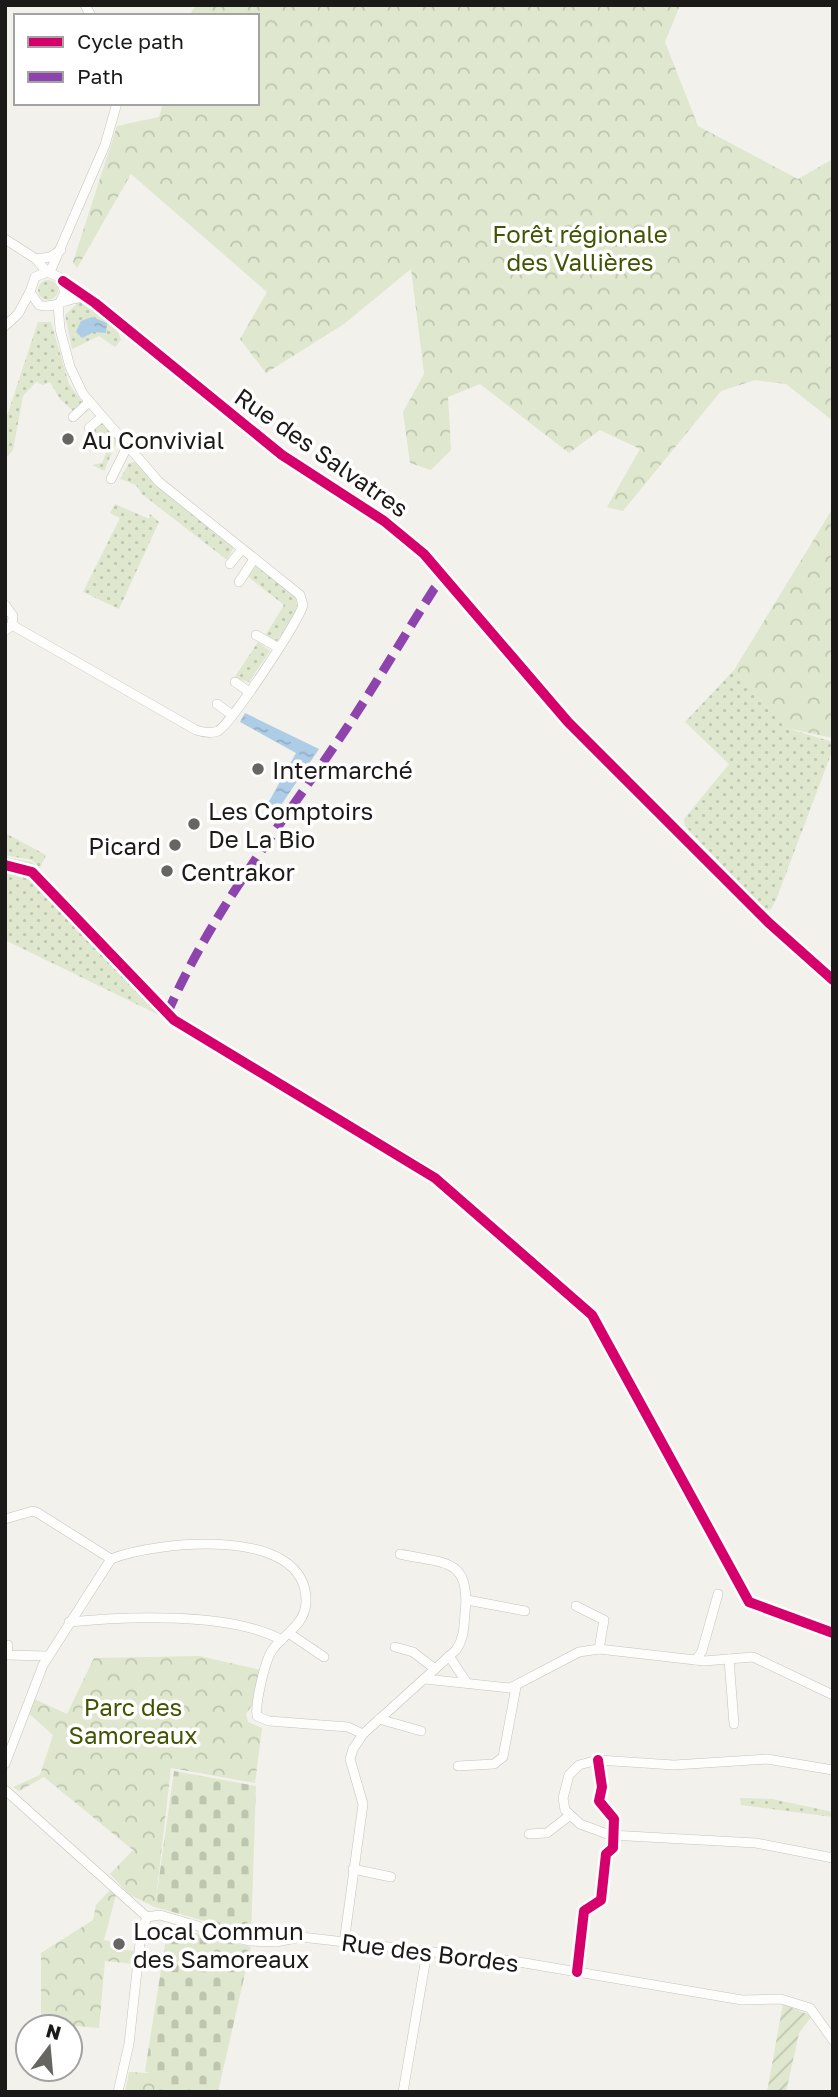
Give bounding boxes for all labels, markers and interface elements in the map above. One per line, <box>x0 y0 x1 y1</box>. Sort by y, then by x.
legend <box>14 14 259 105</box>
text: Cycle path <box>77 28 184 54</box>
text: Path <box>77 63 124 89</box>
park label: Forêt régionale des Vallières <box>492 219 668 276</box>
street label: Rue des Salvatres <box>230 381 414 523</box>
place label: Au Convivial <box>82 425 224 454</box>
marker: Au Convivial <box>60 431 76 447</box>
place label: Intermarché <box>272 755 413 784</box>
marker: Intermarché <box>250 761 266 777</box>
place label: Les Comptoirs De La Bio <box>208 796 373 853</box>
marker: Les Comptoirs De La Bio <box>186 816 202 832</box>
place label: Picard <box>88 831 161 860</box>
marker: Picard <box>167 837 183 853</box>
place label: Centrakor <box>181 857 295 886</box>
marker: Centrakor <box>159 863 175 879</box>
park label: Parc des Samoreaux <box>69 1692 197 1749</box>
place label: Local Commun des Samoreaux <box>133 1916 309 1973</box>
street label: Rue des Bordes <box>340 1927 520 1977</box>
marker: Local Commun des Samoreaux <box>111 1936 127 1952</box>
north arrow <box>14 2013 84 2083</box>
text: N <box>44 2018 64 2044</box>

